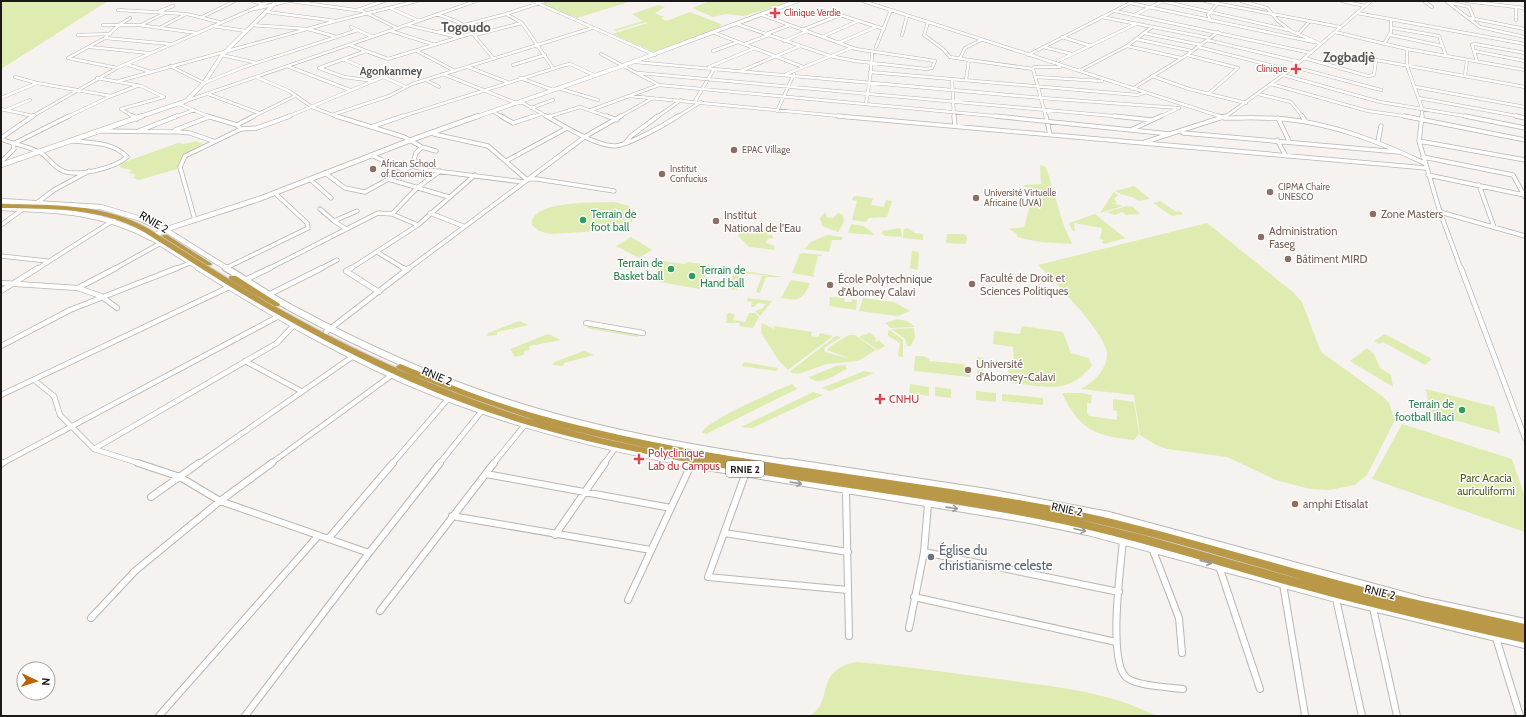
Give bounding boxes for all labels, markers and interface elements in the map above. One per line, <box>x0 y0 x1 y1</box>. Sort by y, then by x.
marker: Clinique Verdie <box>769 7 781 19</box>
place label: Clinique Verdie <box>784 7 841 18</box>
district label: Togoudo <box>441 19 491 35</box>
district label: Zogbadjè <box>1323 49 1375 65</box>
place label: Clinique <box>1256 63 1287 74</box>
marker: Clinique <box>1290 63 1302 75</box>
district label: Agonkanmey <box>360 64 422 78</box>
place label: EPAC Village <box>742 144 791 155</box>
marker: EPAC Village <box>729 145 739 155</box>
place label: African School of Economics <box>381 158 437 179</box>
place label: Institut Confucius <box>670 163 708 184</box>
marker: African School of Economics <box>368 164 378 174</box>
marker: Institut Confucius <box>657 169 667 179</box>
place label: CIPMA Chaire UNESCO <box>1278 181 1330 202</box>
place label: Université Virtuelle Africaine (UVA) <box>984 187 1057 208</box>
marker: CIPMA Chaire UNESCO <box>1265 187 1275 197</box>
marker: Université Virtuelle Africaine (UVA) <box>971 193 981 203</box>
place label: Terrain de foot ball <box>591 207 637 234</box>
place label: Zone Masters <box>1381 207 1443 221</box>
street label: RNIE 2 <box>137 208 171 236</box>
place label: Institut National de l'Eau <box>724 208 801 235</box>
marker: Zone Masters <box>1368 209 1378 219</box>
marker: Terrain de foot ball <box>578 215 588 225</box>
marker: Institut National de l'Eau <box>711 216 721 226</box>
place label: Administration Faseg <box>1269 224 1337 251</box>
marker: Administration Faseg <box>1256 232 1266 242</box>
place label: Bâtiment MIRD <box>1296 252 1368 266</box>
marker: Bâtiment MIRD <box>1283 254 1293 264</box>
place label: Terrain de Basket ball <box>614 256 663 283</box>
place label: Terrain de Hand ball <box>700 263 746 290</box>
marker: Terrain de Basket ball <box>666 264 676 274</box>
marker: Terrain de Hand ball <box>687 271 697 281</box>
place label: Faculté de Droit et Sciences Politiques <box>980 271 1069 298</box>
place label: École Polytechnique d’Abomey Calavi <box>838 272 932 299</box>
marker: Faculté de Droit et Sciences Politiques <box>967 279 977 289</box>
marker: École Polytechnique d’Abomey Calavi <box>825 280 835 290</box>
place label: Université d'Abomey-Calavi <box>976 357 1055 384</box>
street label: RNIE 2 <box>420 363 454 389</box>
marker: Université d'Abomey-Calavi <box>963 365 973 375</box>
place label: CNHU <box>889 392 919 406</box>
marker: CNHU <box>874 393 886 405</box>
place label: Terrain de football Illaci <box>1395 397 1454 424</box>
marker: Terrain de football Illaci <box>1457 405 1467 415</box>
place label: Polyclinique Lab du Campus <box>648 446 720 473</box>
marker: Polyclinique Lab du Campus <box>633 453 645 465</box>
road number: RNIE 2 <box>726 461 764 477</box>
park label: Parc Acacia auriculiformi <box>1457 471 1515 498</box>
one-way arrow <box>789 479 802 487</box>
place label: amphi Etisalat <box>1303 497 1368 511</box>
street label: RNIE 2 <box>1050 499 1084 519</box>
marker: amphi Etisalat <box>1290 499 1300 509</box>
one-way arrow <box>945 504 958 512</box>
one-way arrow <box>1073 526 1086 534</box>
place label: Église du christianisme celeste <box>939 541 1053 573</box>
marker: Église du christianisme celeste <box>926 552 936 562</box>
one-way arrow <box>1199 559 1212 566</box>
street label: RNIE 2 <box>1363 581 1397 603</box>
north arrow <box>16 661 56 701</box>
text: N <box>39 677 53 686</box>

